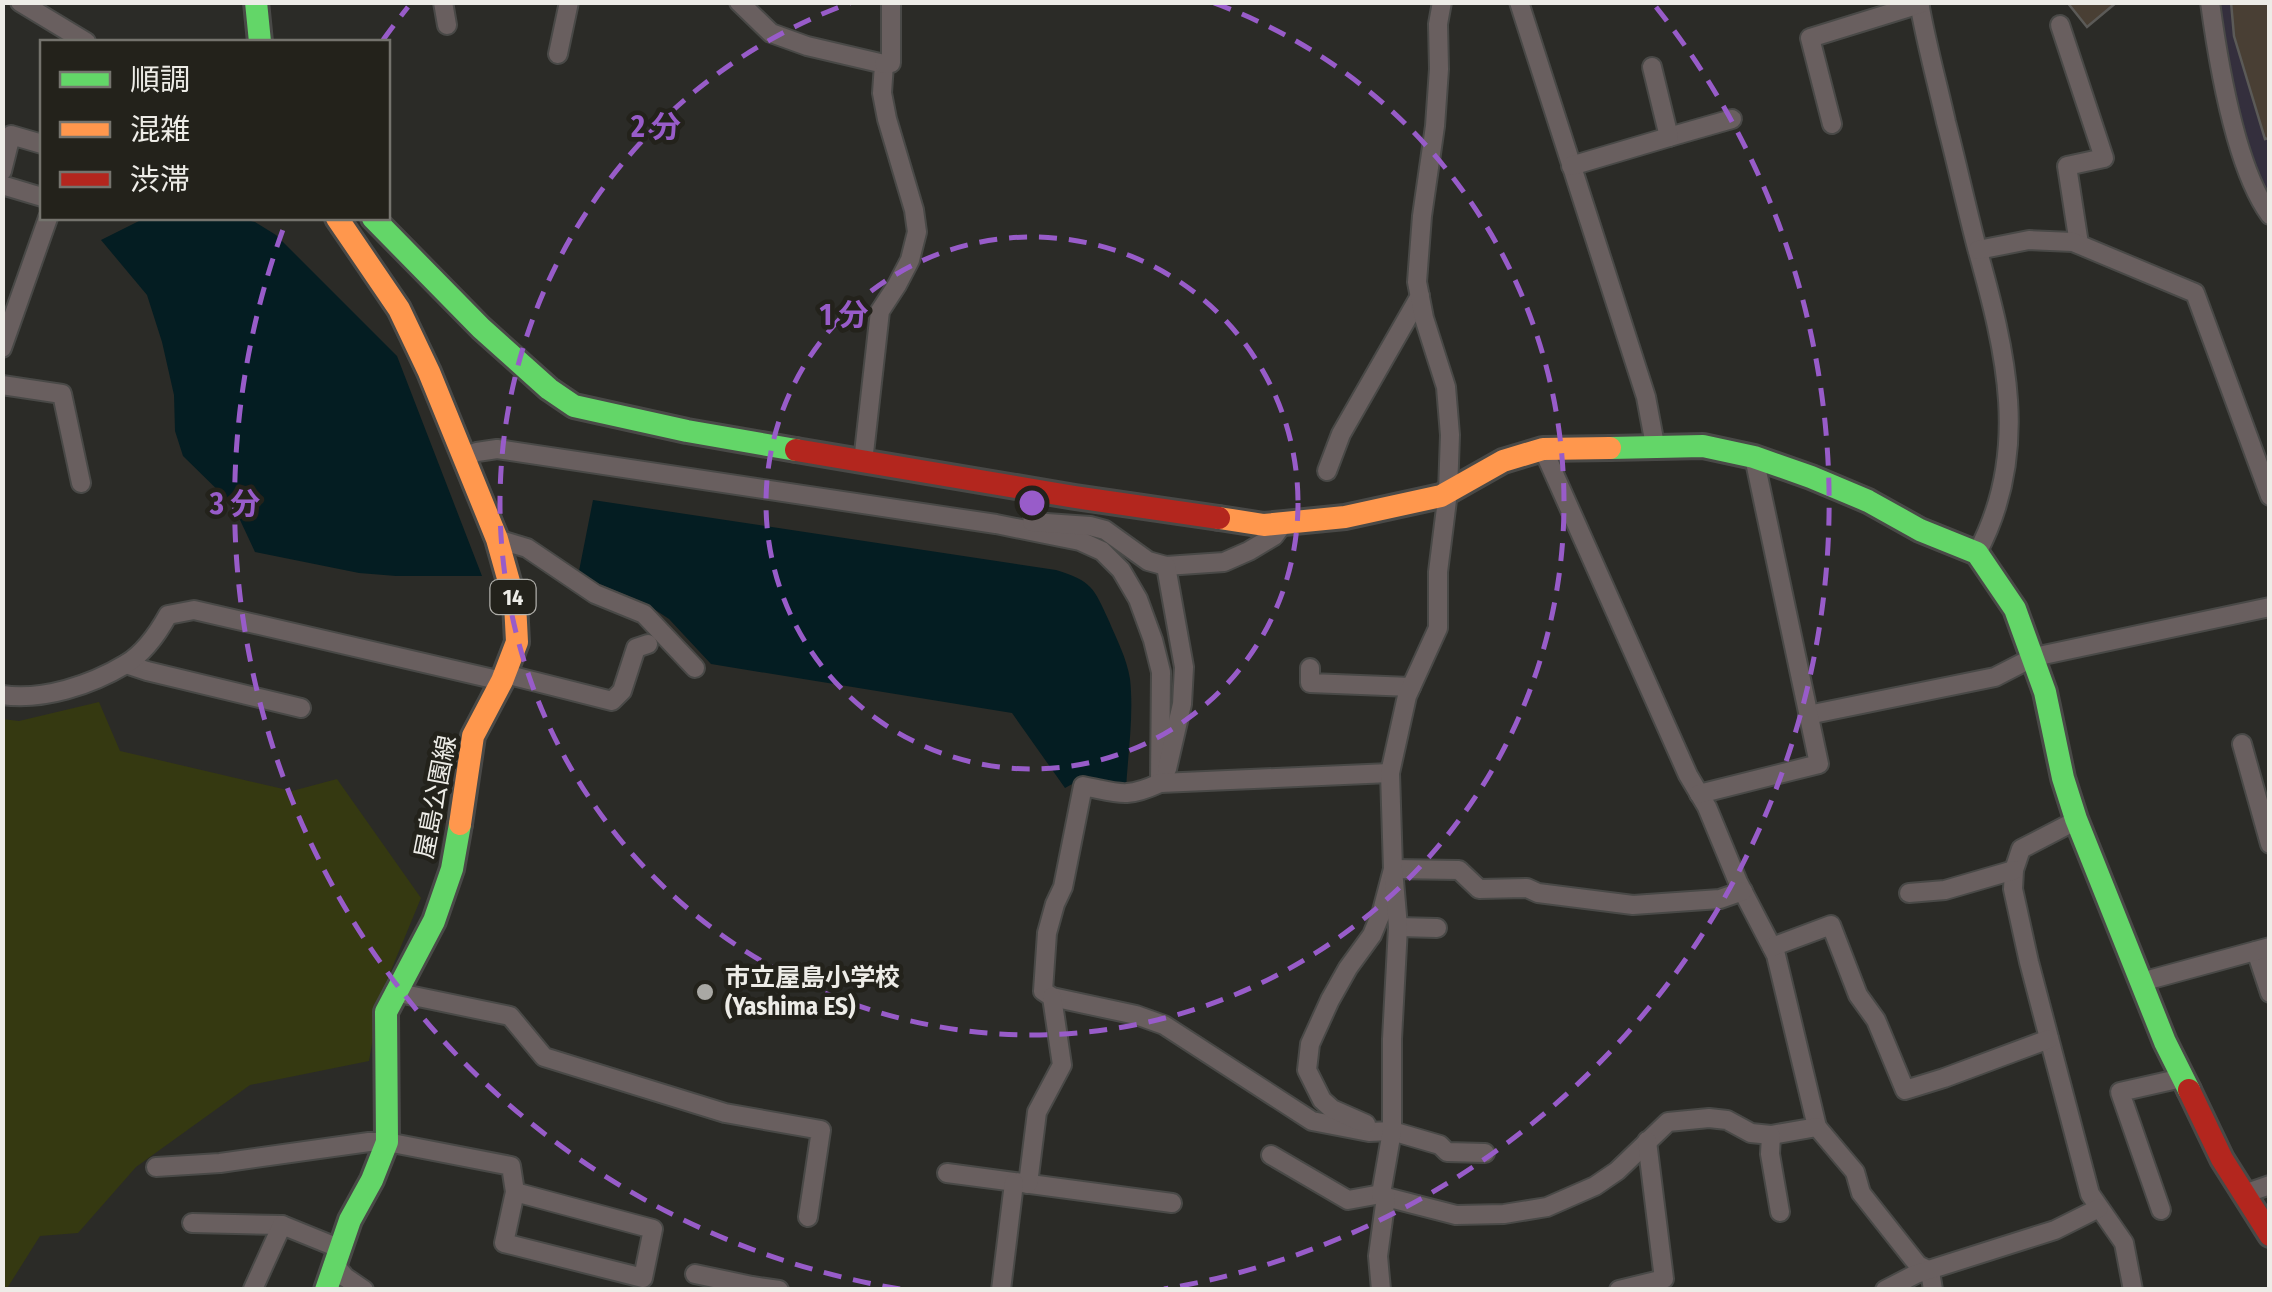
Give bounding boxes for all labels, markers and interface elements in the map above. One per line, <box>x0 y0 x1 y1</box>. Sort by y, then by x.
legend <box>40 40 390 220</box>
text: 順調 <box>130 62 190 98</box>
text: 2 分 <box>630 109 681 145</box>
text: 混雑 <box>130 112 190 148</box>
text: 渋滞 <box>130 162 190 198</box>
text: 1 分 <box>820 297 868 333</box>
centre of rings <box>1014 485 1050 521</box>
text: 3 分 <box>209 486 260 522</box>
road number: 14 <box>490 580 536 614</box>
street label: 屋島公園線 <box>409 733 463 861</box>
place label: 市立屋島小学校 (Yashima ES) <box>725 963 900 1022</box>
marker: 市立屋島小学校 (Yashima ES) <box>694 981 716 1003</box>

